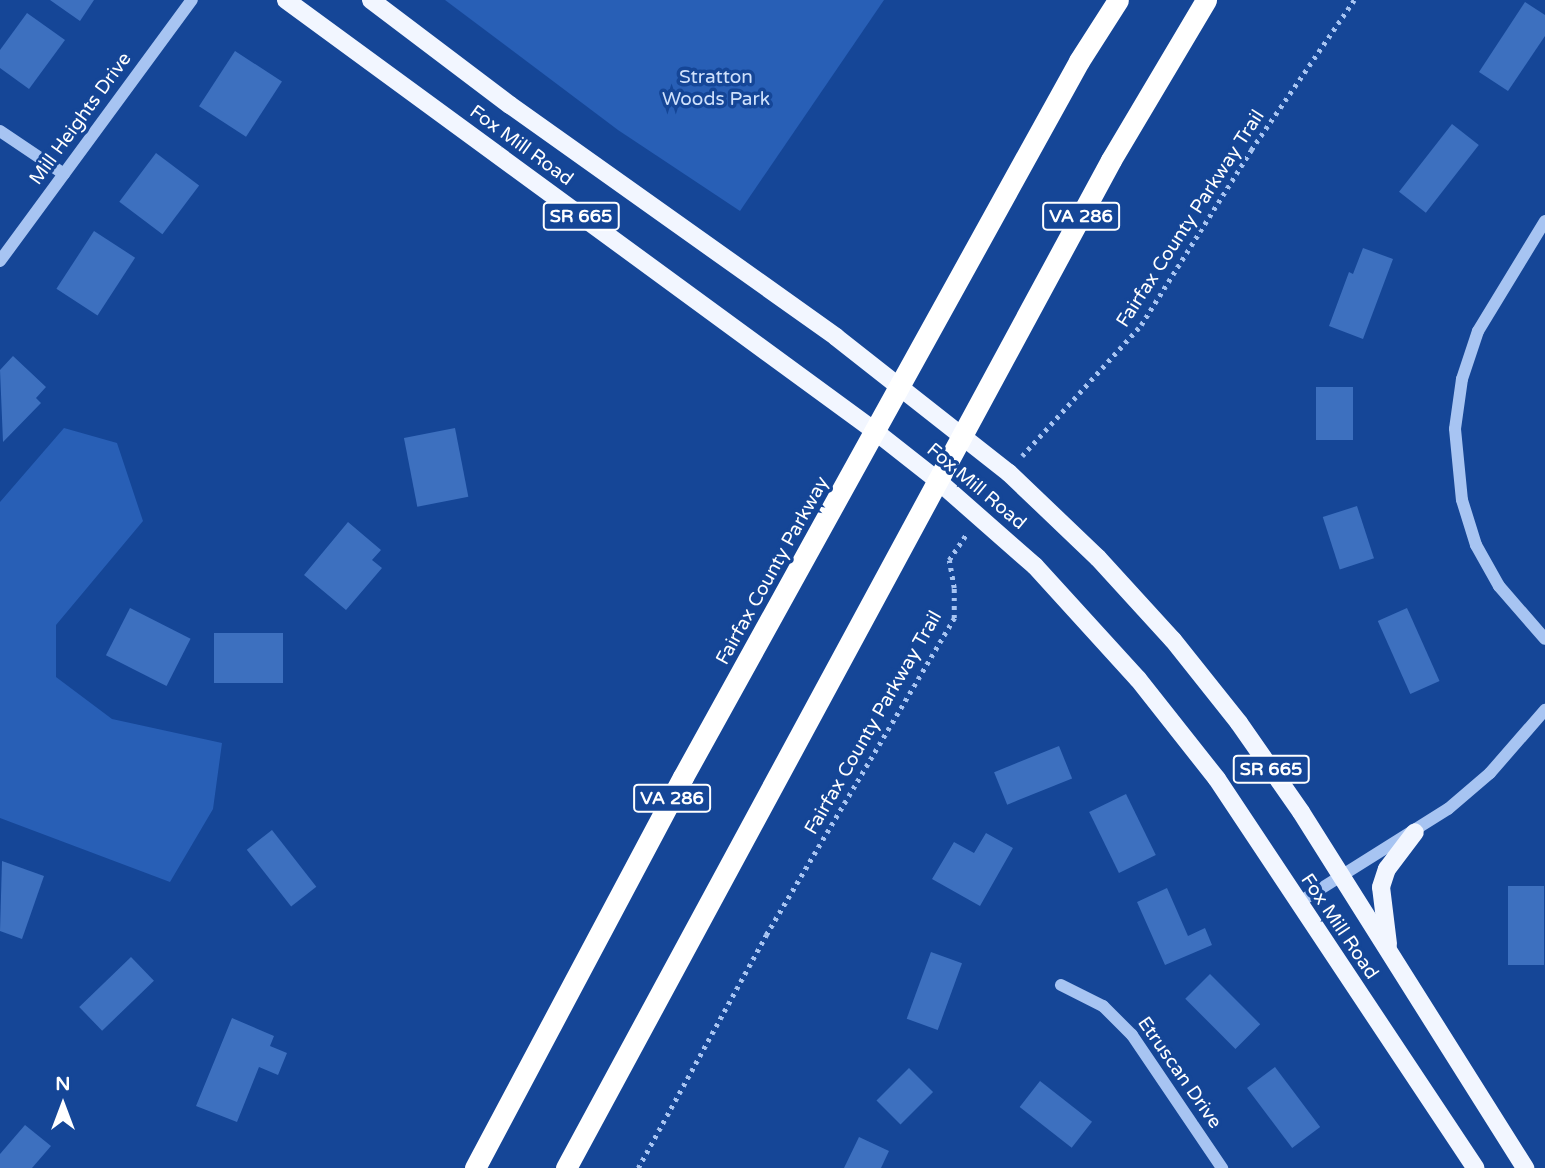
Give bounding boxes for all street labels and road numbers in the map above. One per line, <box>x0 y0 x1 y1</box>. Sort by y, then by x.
street label: Mill Heights Drive <box>25 48 137 190</box>
street label: Fox Mill Road <box>465 101 577 191</box>
street label: Fairfax County Parkway Trail <box>1112 106 1270 332</box>
road number: SR 665 <box>542 202 620 230</box>
road number: VA 286 <box>1041 202 1121 230</box>
street label: Fox Mill Road <box>922 439 1030 535</box>
street label: Fairfax County Parkway <box>712 473 834 669</box>
street label: Fairfax County Parkway Trail <box>801 607 947 839</box>
road number: SR 665 <box>1232 754 1310 784</box>
road number: VA 286 <box>632 784 712 812</box>
street label: Fox Mill Road <box>1295 870 1383 984</box>
street label: Etruscan Drive <box>1132 1013 1226 1133</box>

